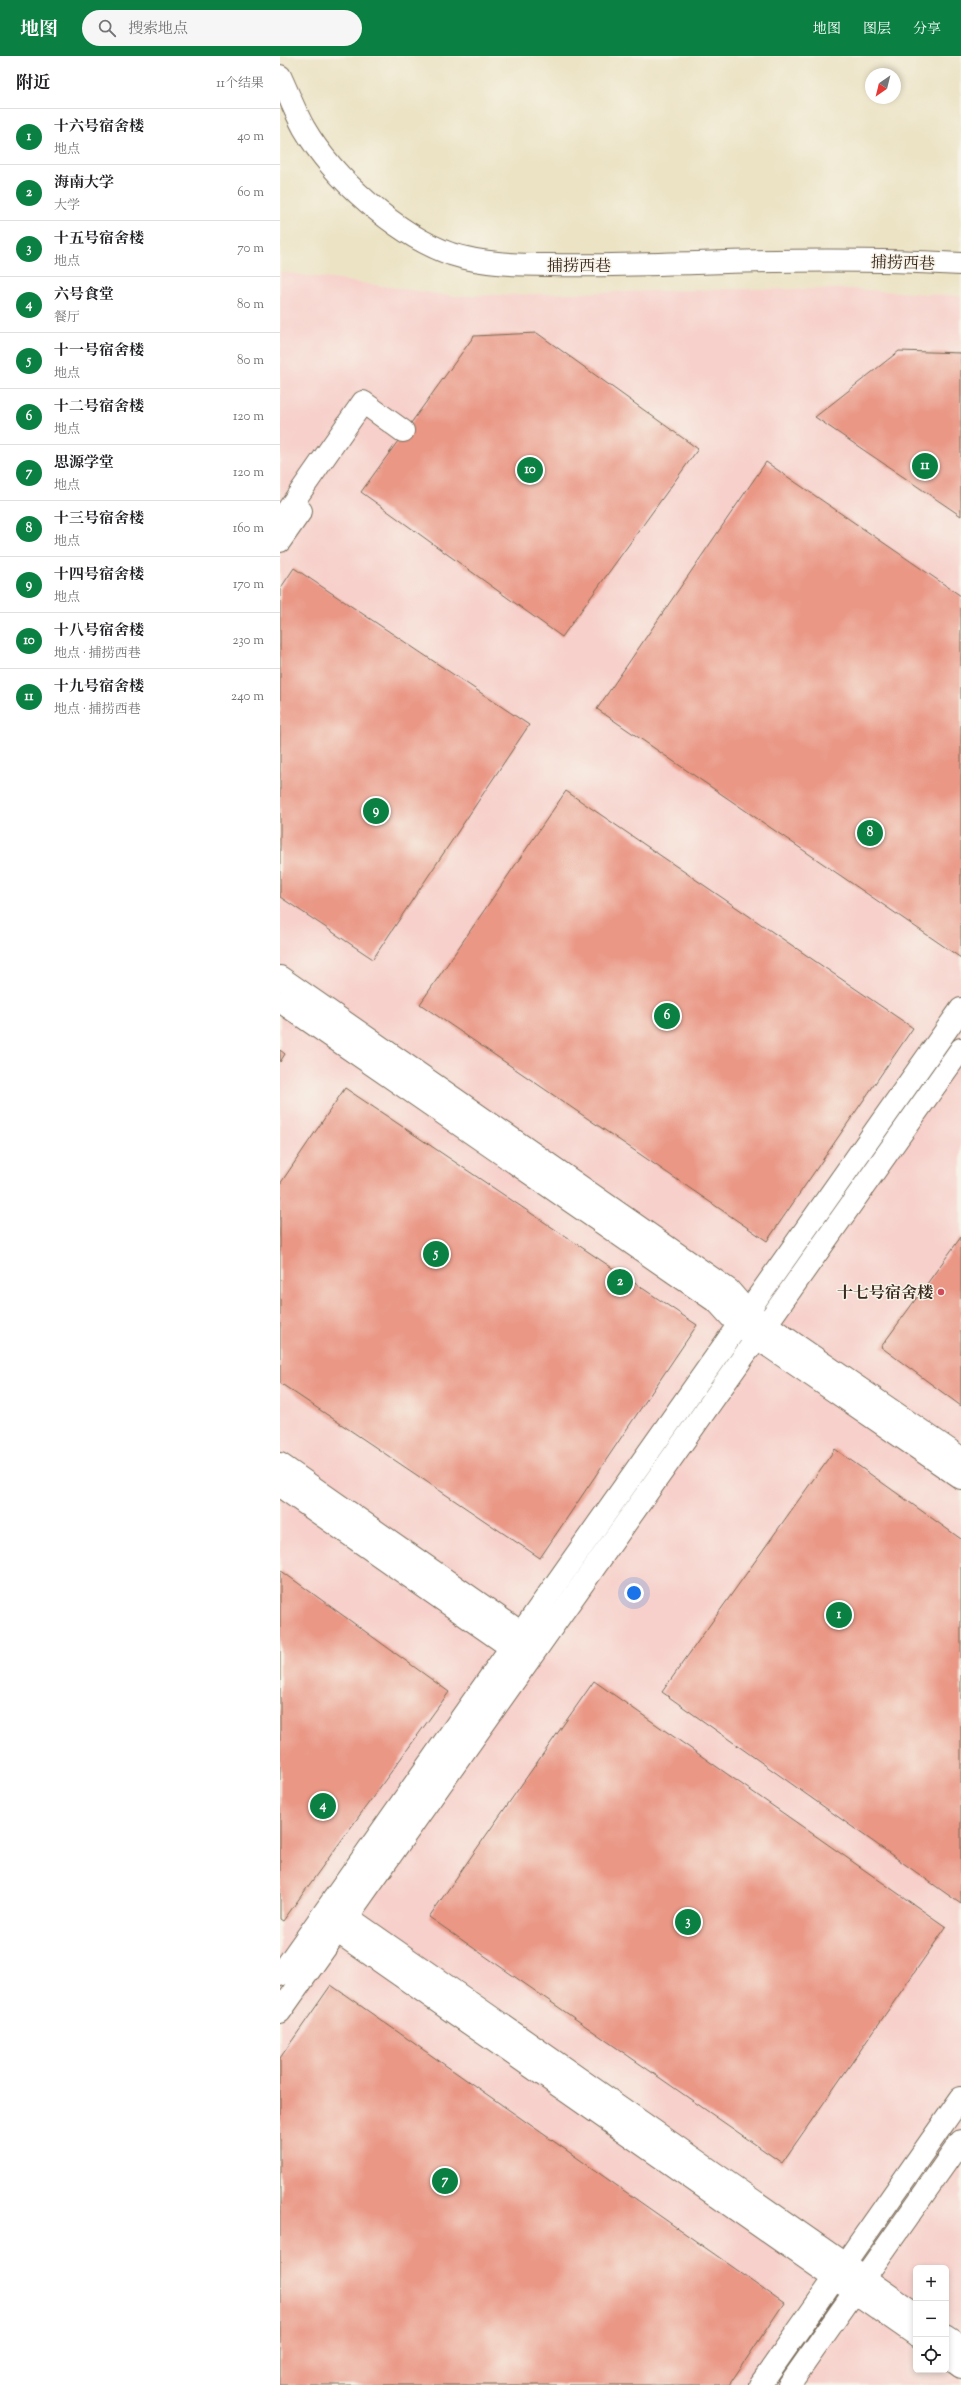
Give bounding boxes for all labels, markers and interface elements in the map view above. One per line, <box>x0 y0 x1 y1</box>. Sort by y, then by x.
search box <box>82 10 362 46</box>
text: 地图 <box>20 17 58 44</box>
icon: search <box>96 17 118 39</box>
text: 搜索地点 <box>128 19 188 40</box>
text: 地图 <box>813 20 841 40</box>
text: 图层 <box>863 20 891 40</box>
text: 分享 <box>913 20 941 40</box>
north arrow <box>865 68 901 104</box>
text: 附近 <box>16 72 50 96</box>
text: 11个结果 <box>216 75 264 93</box>
text: 十六号宿舍楼 <box>54 117 144 138</box>
text: 1 <box>27 128 31 146</box>
text: 40 m <box>237 128 264 146</box>
text: 地点 <box>54 141 80 159</box>
text: 海南大学 <box>54 173 114 194</box>
text: 2 <box>26 184 32 202</box>
text: 60 m <box>237 184 264 202</box>
text: 大学 <box>54 197 80 215</box>
text: 十五号宿舍楼 <box>54 229 144 250</box>
text: 3 <box>26 240 32 258</box>
text: 70 m <box>237 240 264 258</box>
street label: 捕捞西巷 <box>871 252 935 277</box>
text: 地点 <box>54 253 80 271</box>
street label: 捕捞西巷 <box>547 256 611 279</box>
text: 六号食堂 <box>54 285 114 306</box>
text: 4 <box>26 296 32 314</box>
text: 80 m <box>237 296 264 314</box>
text: 餐厅 <box>54 309 80 327</box>
text: 十一号宿舍楼 <box>54 341 144 362</box>
text: 5 <box>27 352 31 370</box>
text: 80 m <box>237 352 264 370</box>
text: 地点 <box>54 365 80 383</box>
text: 十二号宿舍楼 <box>54 397 144 418</box>
text: 6 <box>26 408 32 426</box>
text: 120 m <box>233 408 264 426</box>
text: 地点 <box>54 421 80 439</box>
pin: 11 <box>912 451 938 481</box>
text: 思源学堂 <box>54 453 114 474</box>
pin: 10 <box>517 455 543 485</box>
text: 7 <box>26 464 32 482</box>
text: 120 m <box>233 464 264 482</box>
text: 地点 <box>54 477 80 495</box>
text: 十三号宿舍楼 <box>54 509 144 530</box>
text: 8 <box>26 520 32 538</box>
text: 160 m <box>233 520 264 538</box>
text: 地点 <box>54 533 80 551</box>
text: 十四号宿舍楼 <box>54 565 144 586</box>
text: 9 <box>26 576 32 594</box>
text: 170 m <box>233 576 264 594</box>
text: 地点 <box>54 589 80 607</box>
text: 十八号宿舍楼 <box>54 621 144 642</box>
text: 10 <box>23 632 35 650</box>
text: 230 m <box>232 632 264 650</box>
text: 地点 · 捕捞西巷 <box>54 645 141 663</box>
text: 十九号宿舍楼 <box>54 677 144 698</box>
text: 11 <box>25 688 33 706</box>
text: 240 m <box>231 688 264 706</box>
text: 地点 · 捕捞西巷 <box>54 701 141 719</box>
pin: 9 <box>363 796 389 826</box>
pin: 8 <box>857 818 883 848</box>
pin: 6 <box>654 1001 680 1031</box>
pin: 5 <box>423 1239 449 1269</box>
pin: 2 <box>607 1267 633 1297</box>
place label: 十七号宿舍楼 <box>837 1283 933 1306</box>
marker: 十七号宿舍楼 <box>936 1287 946 1297</box>
your location <box>624 1583 644 1603</box>
pin: 1 <box>826 1600 852 1630</box>
pin: 4 <box>310 1791 336 1821</box>
pin: 3 <box>675 1907 701 1937</box>
pin: 7 <box>432 2166 458 2196</box>
map controls <box>913 2265 949 2373</box>
button: + <box>913 2265 949 2301</box>
button: − <box>913 2301 949 2337</box>
button: locate <box>913 2337 949 2373</box>

